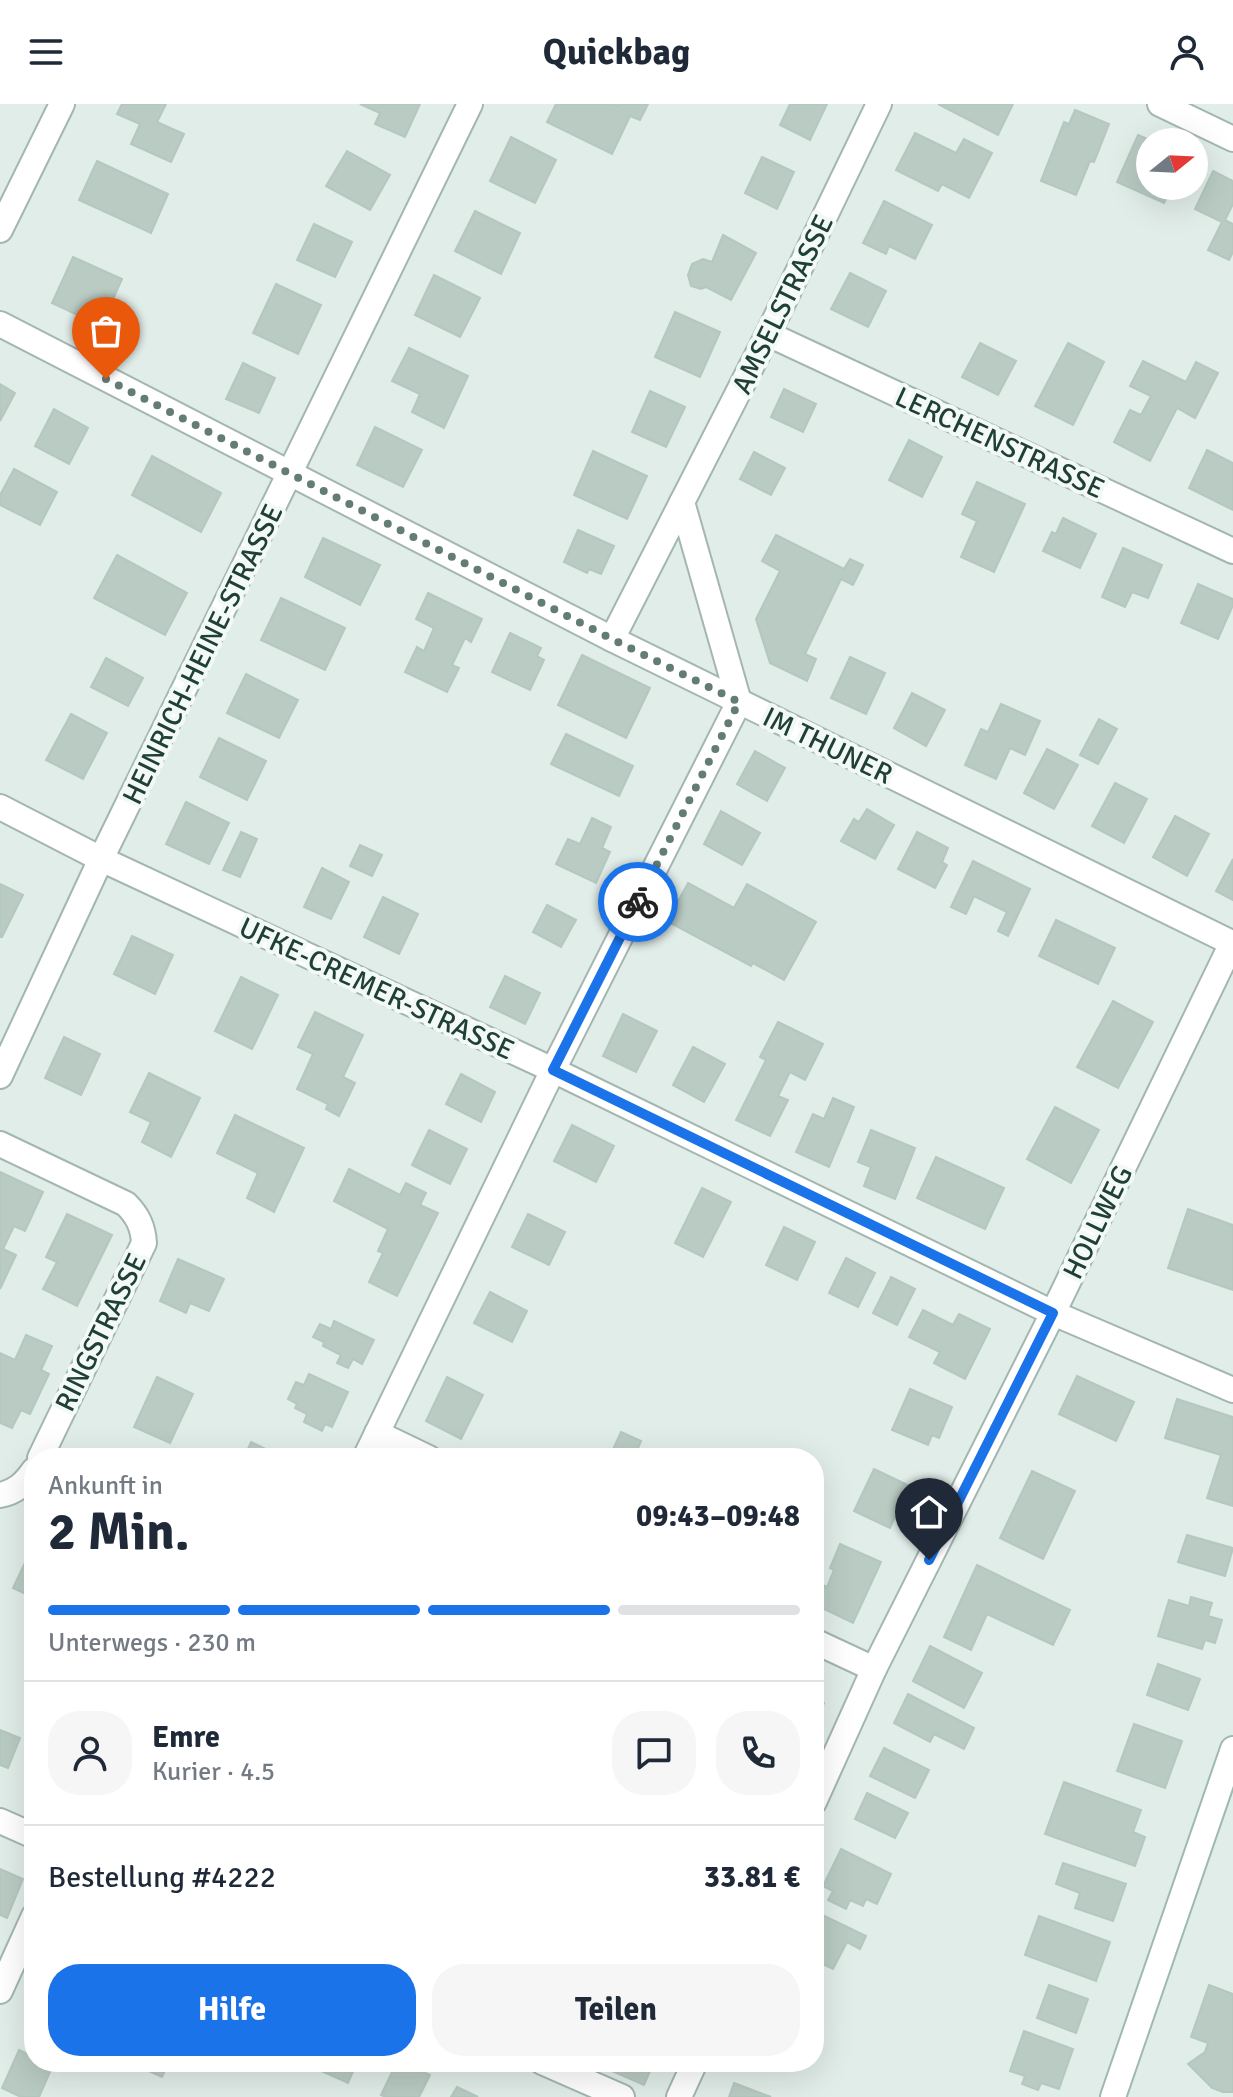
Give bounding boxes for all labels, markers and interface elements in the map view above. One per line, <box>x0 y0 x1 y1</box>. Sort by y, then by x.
icon: menu <box>24 30 68 74</box>
text: Quickbag <box>543 30 690 75</box>
icon: person <box>1165 30 1209 74</box>
north arrow <box>1136 128 1208 200</box>
map controls <box>1136 128 1208 200</box>
street label: AMSELSTRASSE <box>725 209 841 400</box>
pin <box>72 297 140 379</box>
icon: bag <box>84 309 128 353</box>
street label: LERCHENSTRASSE <box>890 380 1110 506</box>
street label: HEINRICH-HEINE-STRASSE <box>115 499 290 810</box>
street label: IM THUNER <box>757 700 898 792</box>
courier <box>598 862 678 942</box>
icon: bike <box>616 880 660 924</box>
street label: UFKE-CREMER-STRASSE <box>234 910 519 1068</box>
street label: HOLLWEG <box>1056 1160 1140 1285</box>
street label: RINGSTRASSE <box>48 1248 154 1417</box>
text: Ankunft in <box>48 1470 163 1502</box>
pin <box>895 1478 963 1560</box>
icon: home <box>907 1490 951 1534</box>
text: 09:43–09:48 <box>636 1498 800 1535</box>
text: 2 Min. <box>48 1500 190 1564</box>
text: Unterwegs · 230 m <box>48 1627 256 1659</box>
button: person <box>48 1711 132 1795</box>
button: chat <box>612 1711 696 1795</box>
button: phone <box>716 1711 800 1795</box>
text: Emre <box>152 1719 220 1756</box>
text: Kurier · 4.5 <box>152 1756 275 1788</box>
text: Bestellung #4222 <box>48 1859 276 1896</box>
text: 33.81 € <box>704 1859 800 1896</box>
button: Hilfe <box>48 1964 416 2056</box>
button: Teilen <box>432 1964 800 2056</box>

